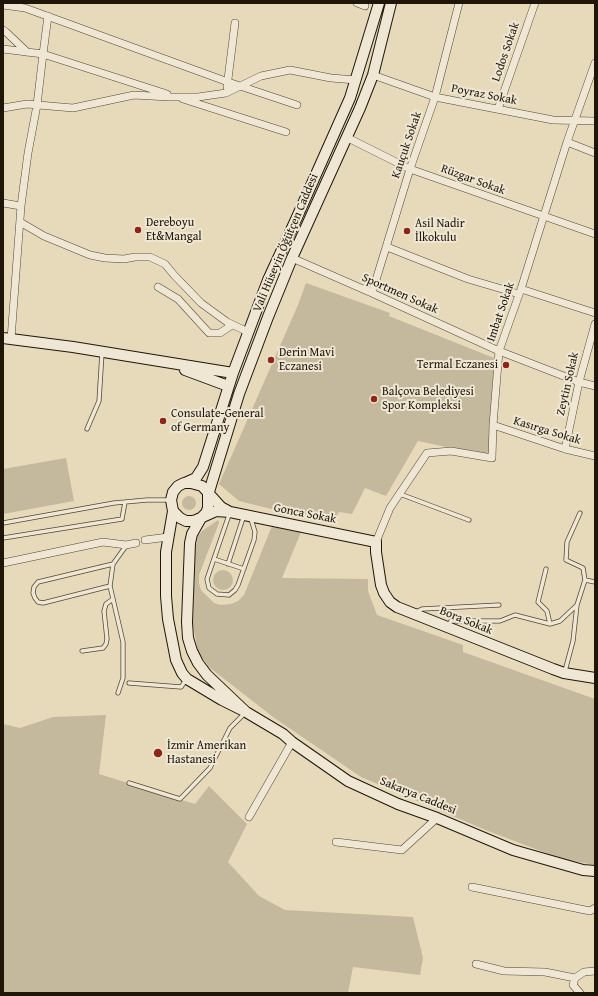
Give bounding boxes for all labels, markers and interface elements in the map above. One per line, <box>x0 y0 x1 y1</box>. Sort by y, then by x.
street label: Lodos Sokak <box>489 20 523 84</box>
street label: Poyraz Sokak <box>450 82 518 108</box>
street label: Kauçuk Sokak <box>389 110 425 180</box>
street label: Rüzgar Sokak <box>439 162 507 198</box>
street label: Vali Hüseyin Öğütçen Caddesi <box>250 172 322 314</box>
place label: Dereboyu Et&Mangal <box>146 216 202 244</box>
place label: Asil Nadir İlkokulu <box>415 217 465 245</box>
marker: Dereboyu Et&Mangal <box>133 225 143 235</box>
marker: Asil Nadir İlkokulu <box>402 226 412 236</box>
street label: Sportmen Sokak <box>359 271 441 317</box>
street label: Imbat Sokak <box>484 280 518 344</box>
place label: Derin Mavi Eczanesi <box>279 346 334 374</box>
street label: Zeytin Sokak <box>554 351 582 417</box>
marker: Derin Mavi Eczanesi <box>266 355 276 365</box>
place label: Termal Eczanesi <box>417 358 498 372</box>
marker: Termal Eczanesi <box>501 360 511 370</box>
place label: Balçova Belediyesi Spor Kompleksi <box>382 385 474 413</box>
marker: Balçova Belediyesi Spor Kompleksi <box>369 394 379 404</box>
place label: Consulate-General of Germany <box>171 407 264 435</box>
street label: Kasırga Sokak <box>511 414 583 448</box>
marker: Consulate-General of Germany <box>158 416 168 426</box>
street label: Gonca Sokak <box>273 501 337 527</box>
street label: Bora Sokak <box>437 604 495 638</box>
place label: İzmir Amerikan Hastanesi <box>167 739 246 767</box>
marker: İzmir Amerikan Hastanesi <box>152 747 164 759</box>
street label: Sakarya Caddesi <box>378 774 458 818</box>

